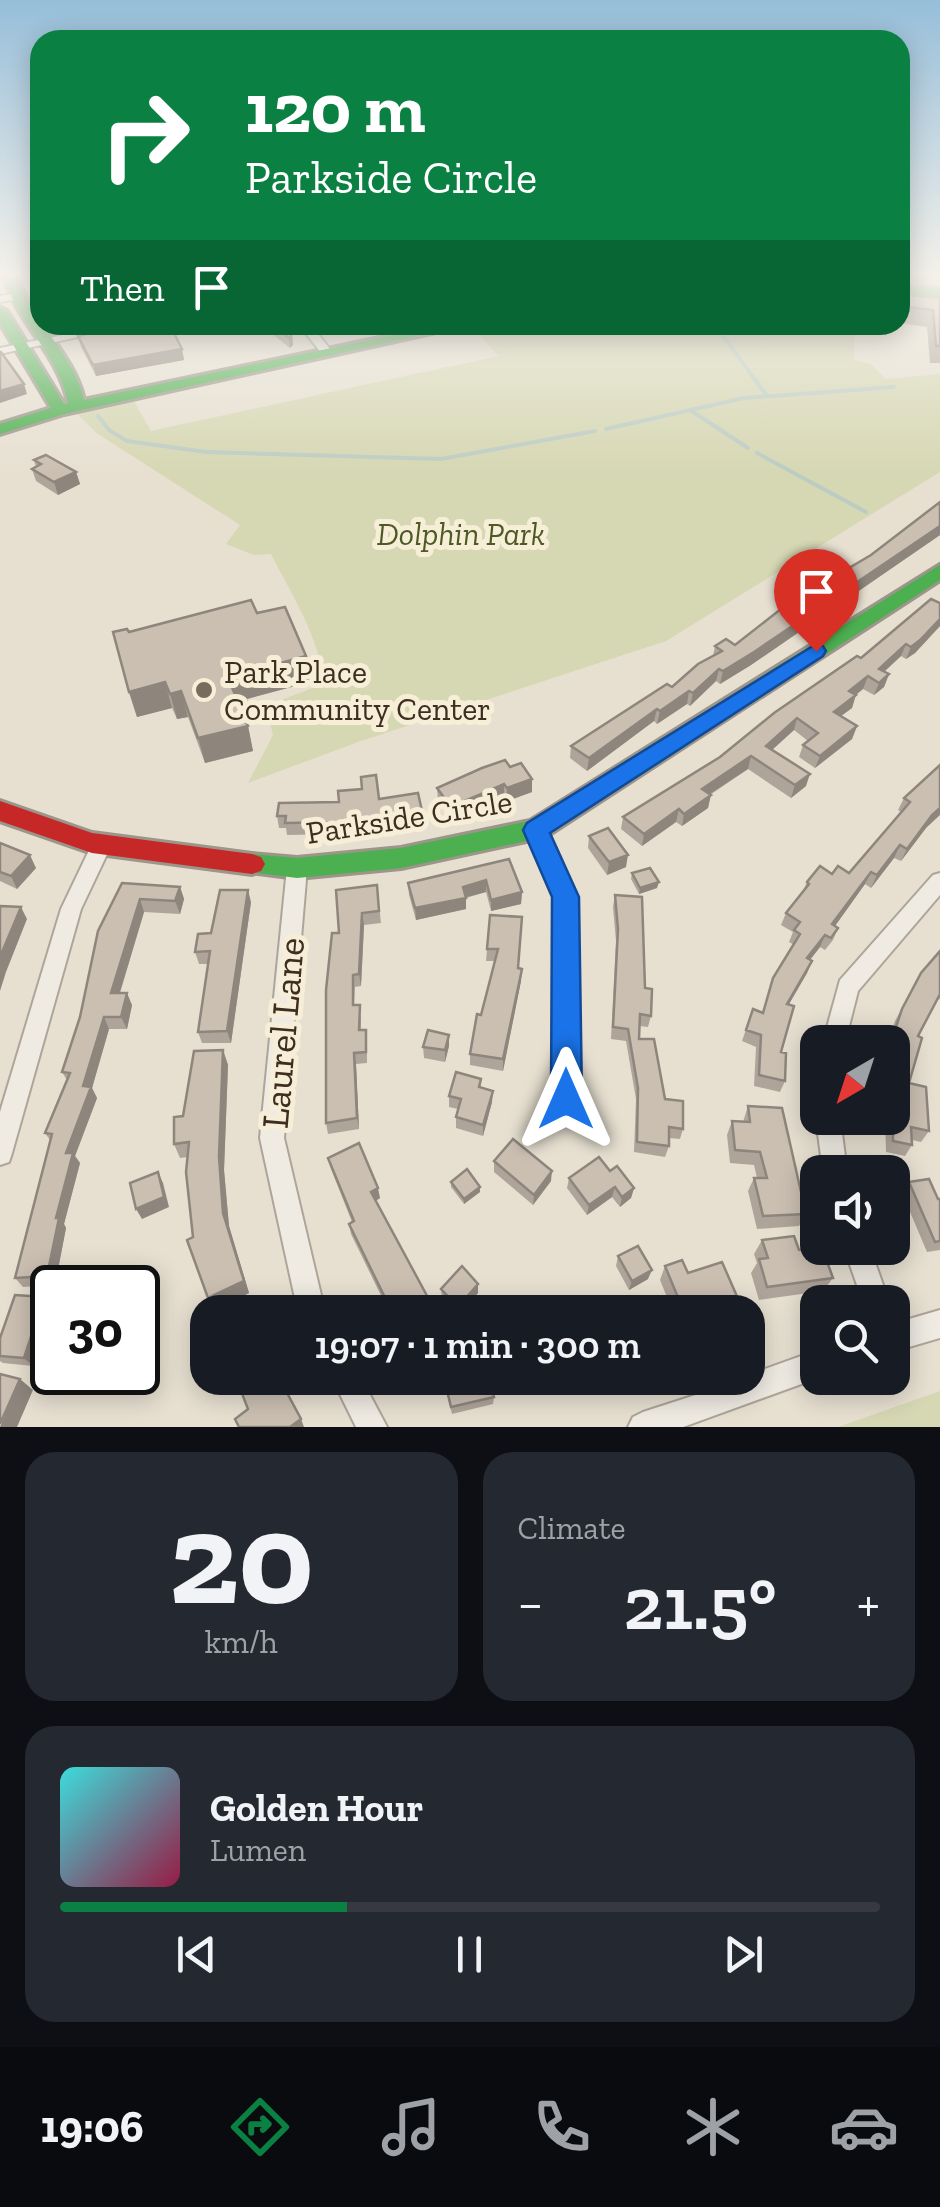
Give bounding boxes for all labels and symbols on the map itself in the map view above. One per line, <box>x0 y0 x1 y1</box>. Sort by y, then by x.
park label: Dolphin Park <box>377 515 545 553</box>
pin <box>774 549 859 652</box>
place label: Park Place Community Center <box>224 653 491 728</box>
marker: Park Place Community Center <box>193 679 215 701</box>
street label: Parkside Circle <box>303 782 515 852</box>
street label: Laurel Lane <box>252 936 314 1130</box>
north arrow <box>800 1025 910 1135</box>
position arrow <box>514 1047 618 1151</box>
speed limit sign: 30 <box>30 1265 160 1395</box>

